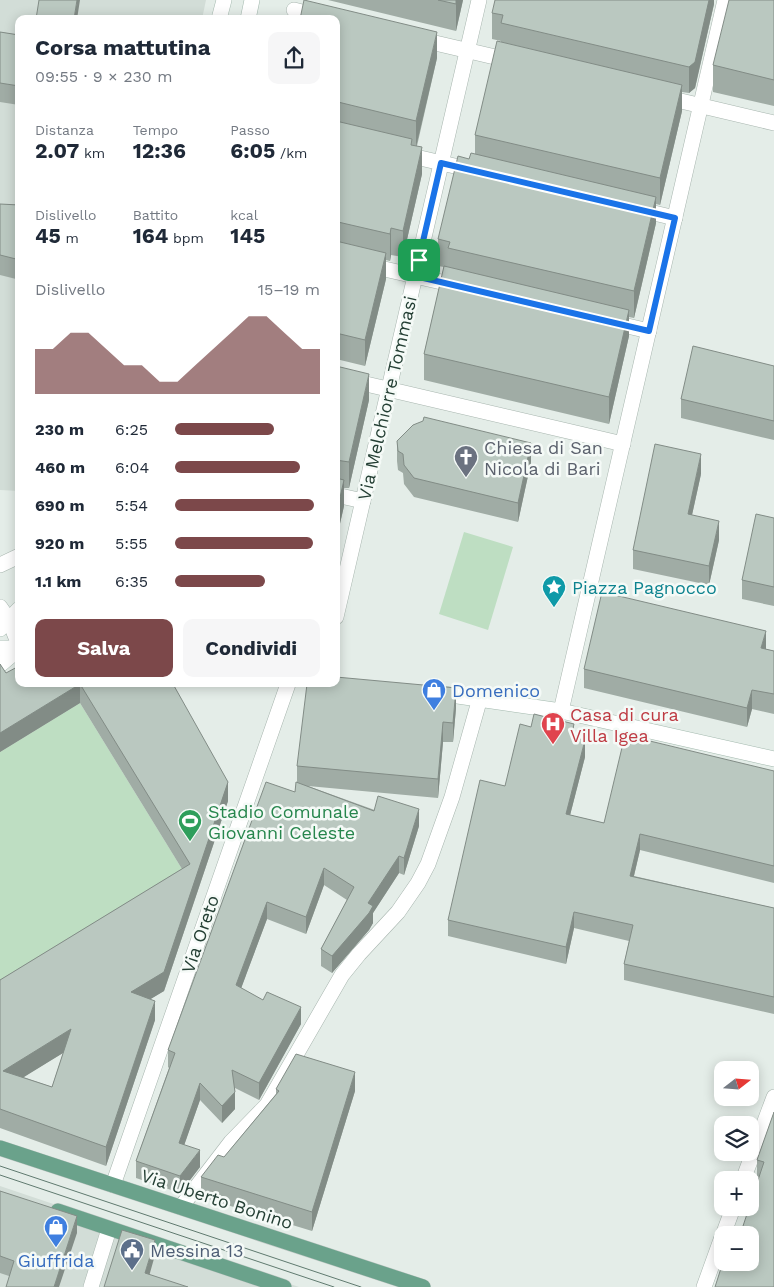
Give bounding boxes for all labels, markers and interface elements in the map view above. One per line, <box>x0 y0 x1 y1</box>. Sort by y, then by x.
button: share <box>268 32 320 84</box>
text: Corsa mattutina <box>35 35 210 60</box>
text: 09:55 · 9 × 230 m <box>35 67 172 86</box>
text: Distanza <box>35 122 94 138</box>
text: Tempo <box>133 122 178 138</box>
text: Passo <box>230 122 270 138</box>
text: 2.07 <box>35 138 79 163</box>
text: 12:36 <box>133 138 186 163</box>
text: 6:05 <box>230 138 275 163</box>
text: km <box>79 145 105 161</box>
text: /km <box>275 145 307 161</box>
text: Dislivello <box>35 207 96 223</box>
text: Battito <box>133 207 178 223</box>
text: kcal <box>230 207 258 223</box>
text: 45 <box>35 223 61 248</box>
text: 164 <box>133 223 168 248</box>
text: 145 <box>230 223 265 248</box>
text: m <box>61 230 79 246</box>
text: bpm <box>168 230 204 246</box>
pin <box>398 239 440 281</box>
icon: arrive <box>405 246 433 274</box>
text: Dislivello <box>35 280 105 299</box>
text: 15–19 m <box>258 280 320 299</box>
street label: Via Melchiorre Tommasi <box>353 294 421 502</box>
text: 230 m <box>35 420 84 439</box>
text: 6:25 <box>115 420 148 439</box>
place label: Chiesa di San Nicola di Bari <box>484 437 603 479</box>
church icon: Chiesa di San Nicola di Bari <box>453 444 479 478</box>
text: 460 m <box>35 458 85 477</box>
text: 6:04 <box>115 458 149 477</box>
text: 690 m <box>35 496 85 515</box>
text: 5:54 <box>115 496 148 515</box>
text: 920 m <box>35 534 84 553</box>
text: 5:55 <box>115 534 148 553</box>
text: 1.1 km <box>35 572 81 591</box>
text: 6:35 <box>115 572 148 591</box>
place icon: Piazza Pagnocco <box>541 574 567 608</box>
place label: Piazza Pagnocco <box>572 577 717 598</box>
button: Salva <box>35 619 173 677</box>
button: Condividi <box>183 619 320 677</box>
shop icon: Domenico <box>421 677 447 711</box>
place label: Domenico <box>452 680 540 701</box>
place label: Casa di cura Villa Igea <box>570 704 679 746</box>
hospital icon: Casa di cura Villa Igea <box>540 711 566 745</box>
place label: Stadio Comunale Giovanni Celeste <box>208 801 359 843</box>
sports icon: Stadio Comunale Giovanni Celeste <box>177 808 203 842</box>
street label: Via Oreto <box>177 892 223 976</box>
north arrow <box>714 1061 759 1106</box>
map controls <box>714 1061 759 1271</box>
button: layers <box>714 1116 759 1161</box>
street label: Via Uberto Bonino <box>138 1165 296 1233</box>
button: + <box>714 1171 759 1216</box>
shop icon: Giuffrida <box>43 1214 69 1248</box>
button: − <box>714 1226 759 1271</box>
public building icon: Messina 13 <box>119 1237 145 1271</box>
place label: Messina 13 <box>150 1240 244 1261</box>
place label: Giuffrida <box>18 1250 94 1271</box>

